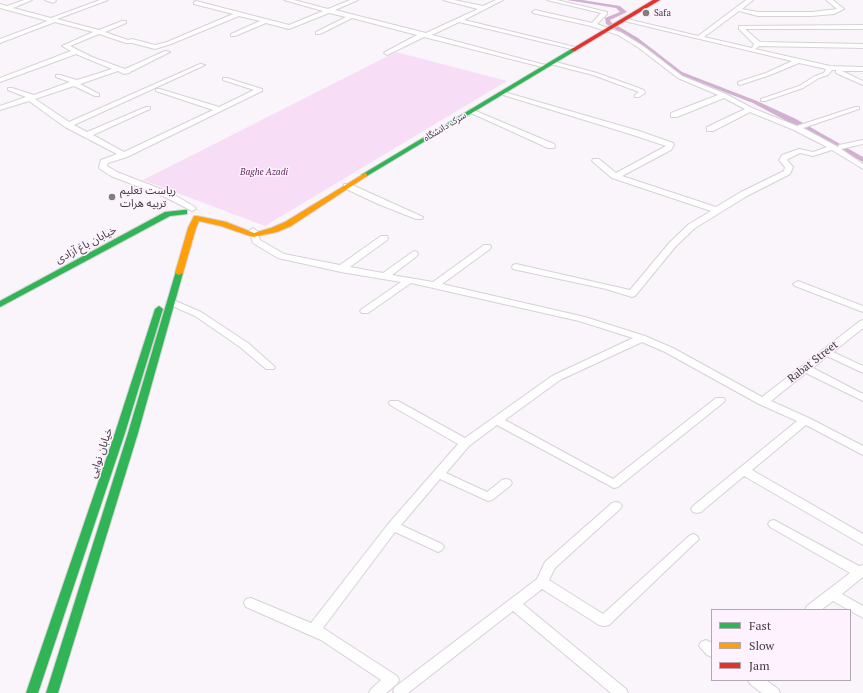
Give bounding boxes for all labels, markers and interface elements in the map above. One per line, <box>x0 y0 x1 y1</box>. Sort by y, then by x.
marker: Safa <box>641 8 651 18</box>
place label: Safa <box>654 8 671 18</box>
street label: سرک دانشگاه <box>422 110 468 144</box>
park label: Baghe Azadi <box>240 167 288 177</box>
place label: ریاست تعلیم تربیه هرات <box>120 184 176 210</box>
marker: ریاست تعلیم تربیه هرات <box>107 192 117 202</box>
street label: خیابان باغ آزادی <box>53 223 119 267</box>
street label: Rabat Street <box>785 338 841 386</box>
street label: خیابان نوایی <box>86 426 116 480</box>
legend <box>711 609 851 681</box>
text: Fast <box>749 618 771 633</box>
text: Slow <box>749 638 774 653</box>
text: Jam <box>749 658 770 673</box>

